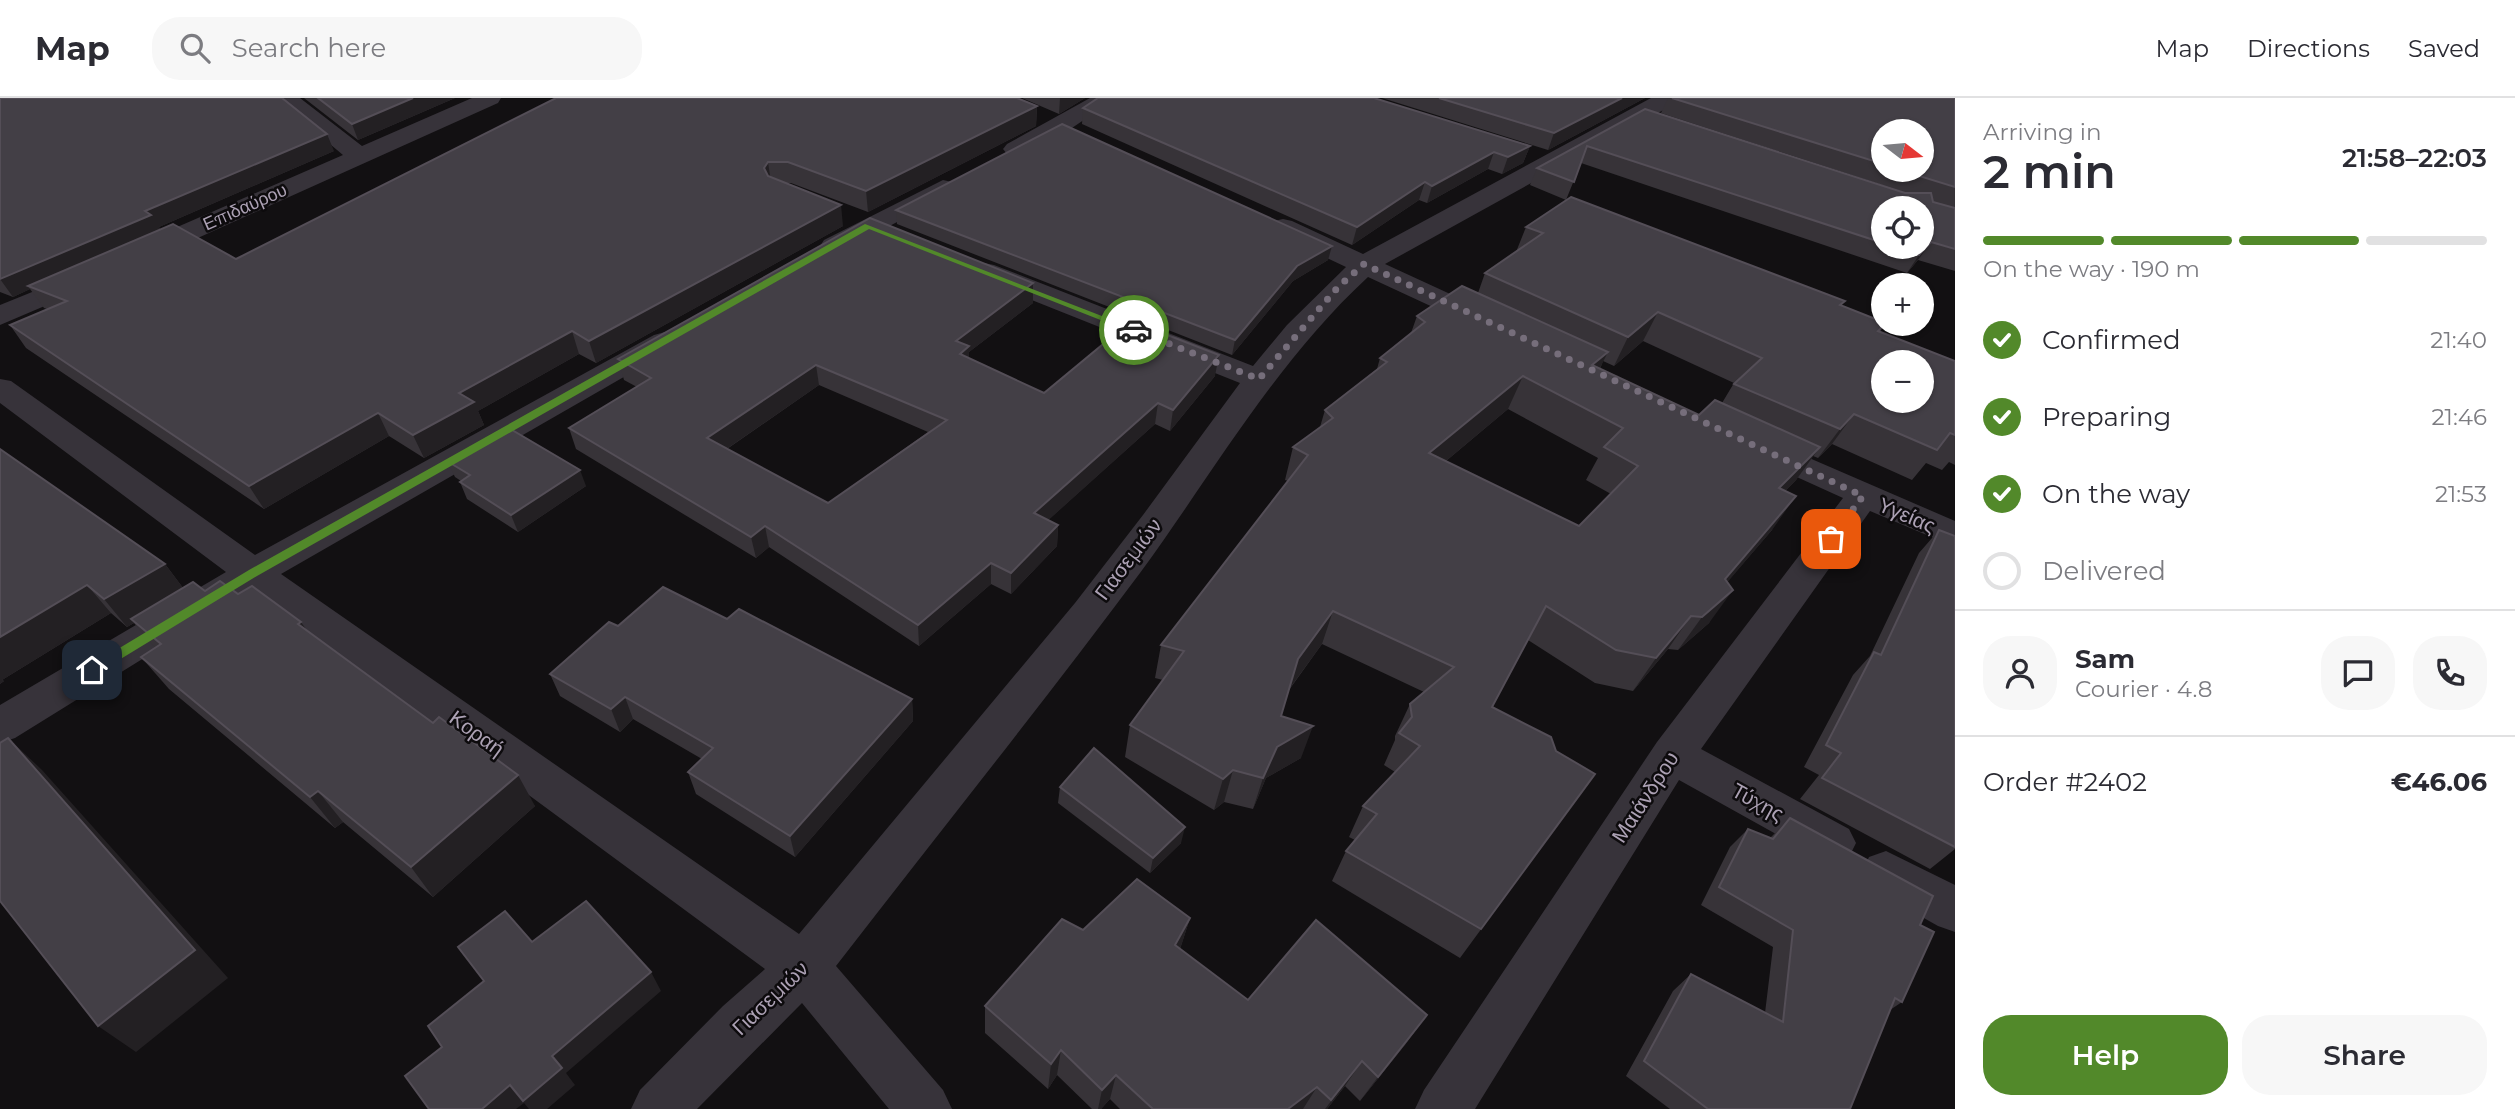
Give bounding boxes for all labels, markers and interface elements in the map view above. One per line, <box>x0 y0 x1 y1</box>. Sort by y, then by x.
search box <box>152 17 642 80</box>
text: Map <box>35 28 110 68</box>
icon: search <box>176 29 214 67</box>
text: Search here <box>232 32 386 64</box>
text: Map <box>2156 34 2209 63</box>
text: Directions <box>2247 34 2370 63</box>
text: Saved <box>2408 34 2480 63</box>
text: Arriving in <box>1983 118 2102 146</box>
north arrow <box>1871 119 1934 182</box>
map controls <box>1871 119 1934 413</box>
text: 21:58–22:03 <box>2342 142 2487 174</box>
text: 2 min <box>1983 143 2116 200</box>
street label: Επιδαύρου <box>200 179 290 235</box>
button: locate <box>1871 196 1934 259</box>
text: On the way · 190 m <box>1983 255 2200 283</box>
button: + <box>1871 273 1934 336</box>
courier <box>1099 295 1169 365</box>
icon: car <box>1115 311 1153 349</box>
icon: check <box>1983 321 2021 359</box>
text: Confirmed <box>2042 324 2181 356</box>
text: 21:40 <box>2430 326 2487 354</box>
button: − <box>1871 350 1934 413</box>
icon: check <box>1983 398 2021 436</box>
text: Preparing <box>2042 401 2171 433</box>
text: 21:46 <box>2432 403 2487 431</box>
icon: check <box>1983 475 2021 513</box>
text: On the way <box>2042 478 2190 510</box>
text: 21:53 <box>2435 480 2487 508</box>
street label: Υγείας <box>1875 492 1939 538</box>
pin <box>1801 509 1861 569</box>
street label: Γιασεμιών <box>1089 513 1167 605</box>
icon: bag <box>1812 520 1850 558</box>
text: Delivered <box>2042 555 2166 587</box>
button: person <box>1983 636 2057 710</box>
button: chat <box>2321 636 2395 710</box>
button: phone <box>2413 636 2487 710</box>
pin <box>62 640 122 700</box>
text: Sam <box>2075 643 2135 675</box>
icon: home <box>73 651 111 689</box>
text: Courier · 4.8 <box>2075 675 2212 703</box>
street label: Κοραή <box>445 705 509 761</box>
street label: Μαιάνδρου <box>1606 747 1684 847</box>
text: Order #2402 <box>1983 766 2147 798</box>
text: €46.06 <box>2391 766 2487 798</box>
street label: Τύχης <box>1728 778 1788 826</box>
street label: Γιασεμιών <box>727 956 813 1040</box>
button: Help <box>1983 1015 2228 1095</box>
button: Share <box>2242 1015 2487 1095</box>

